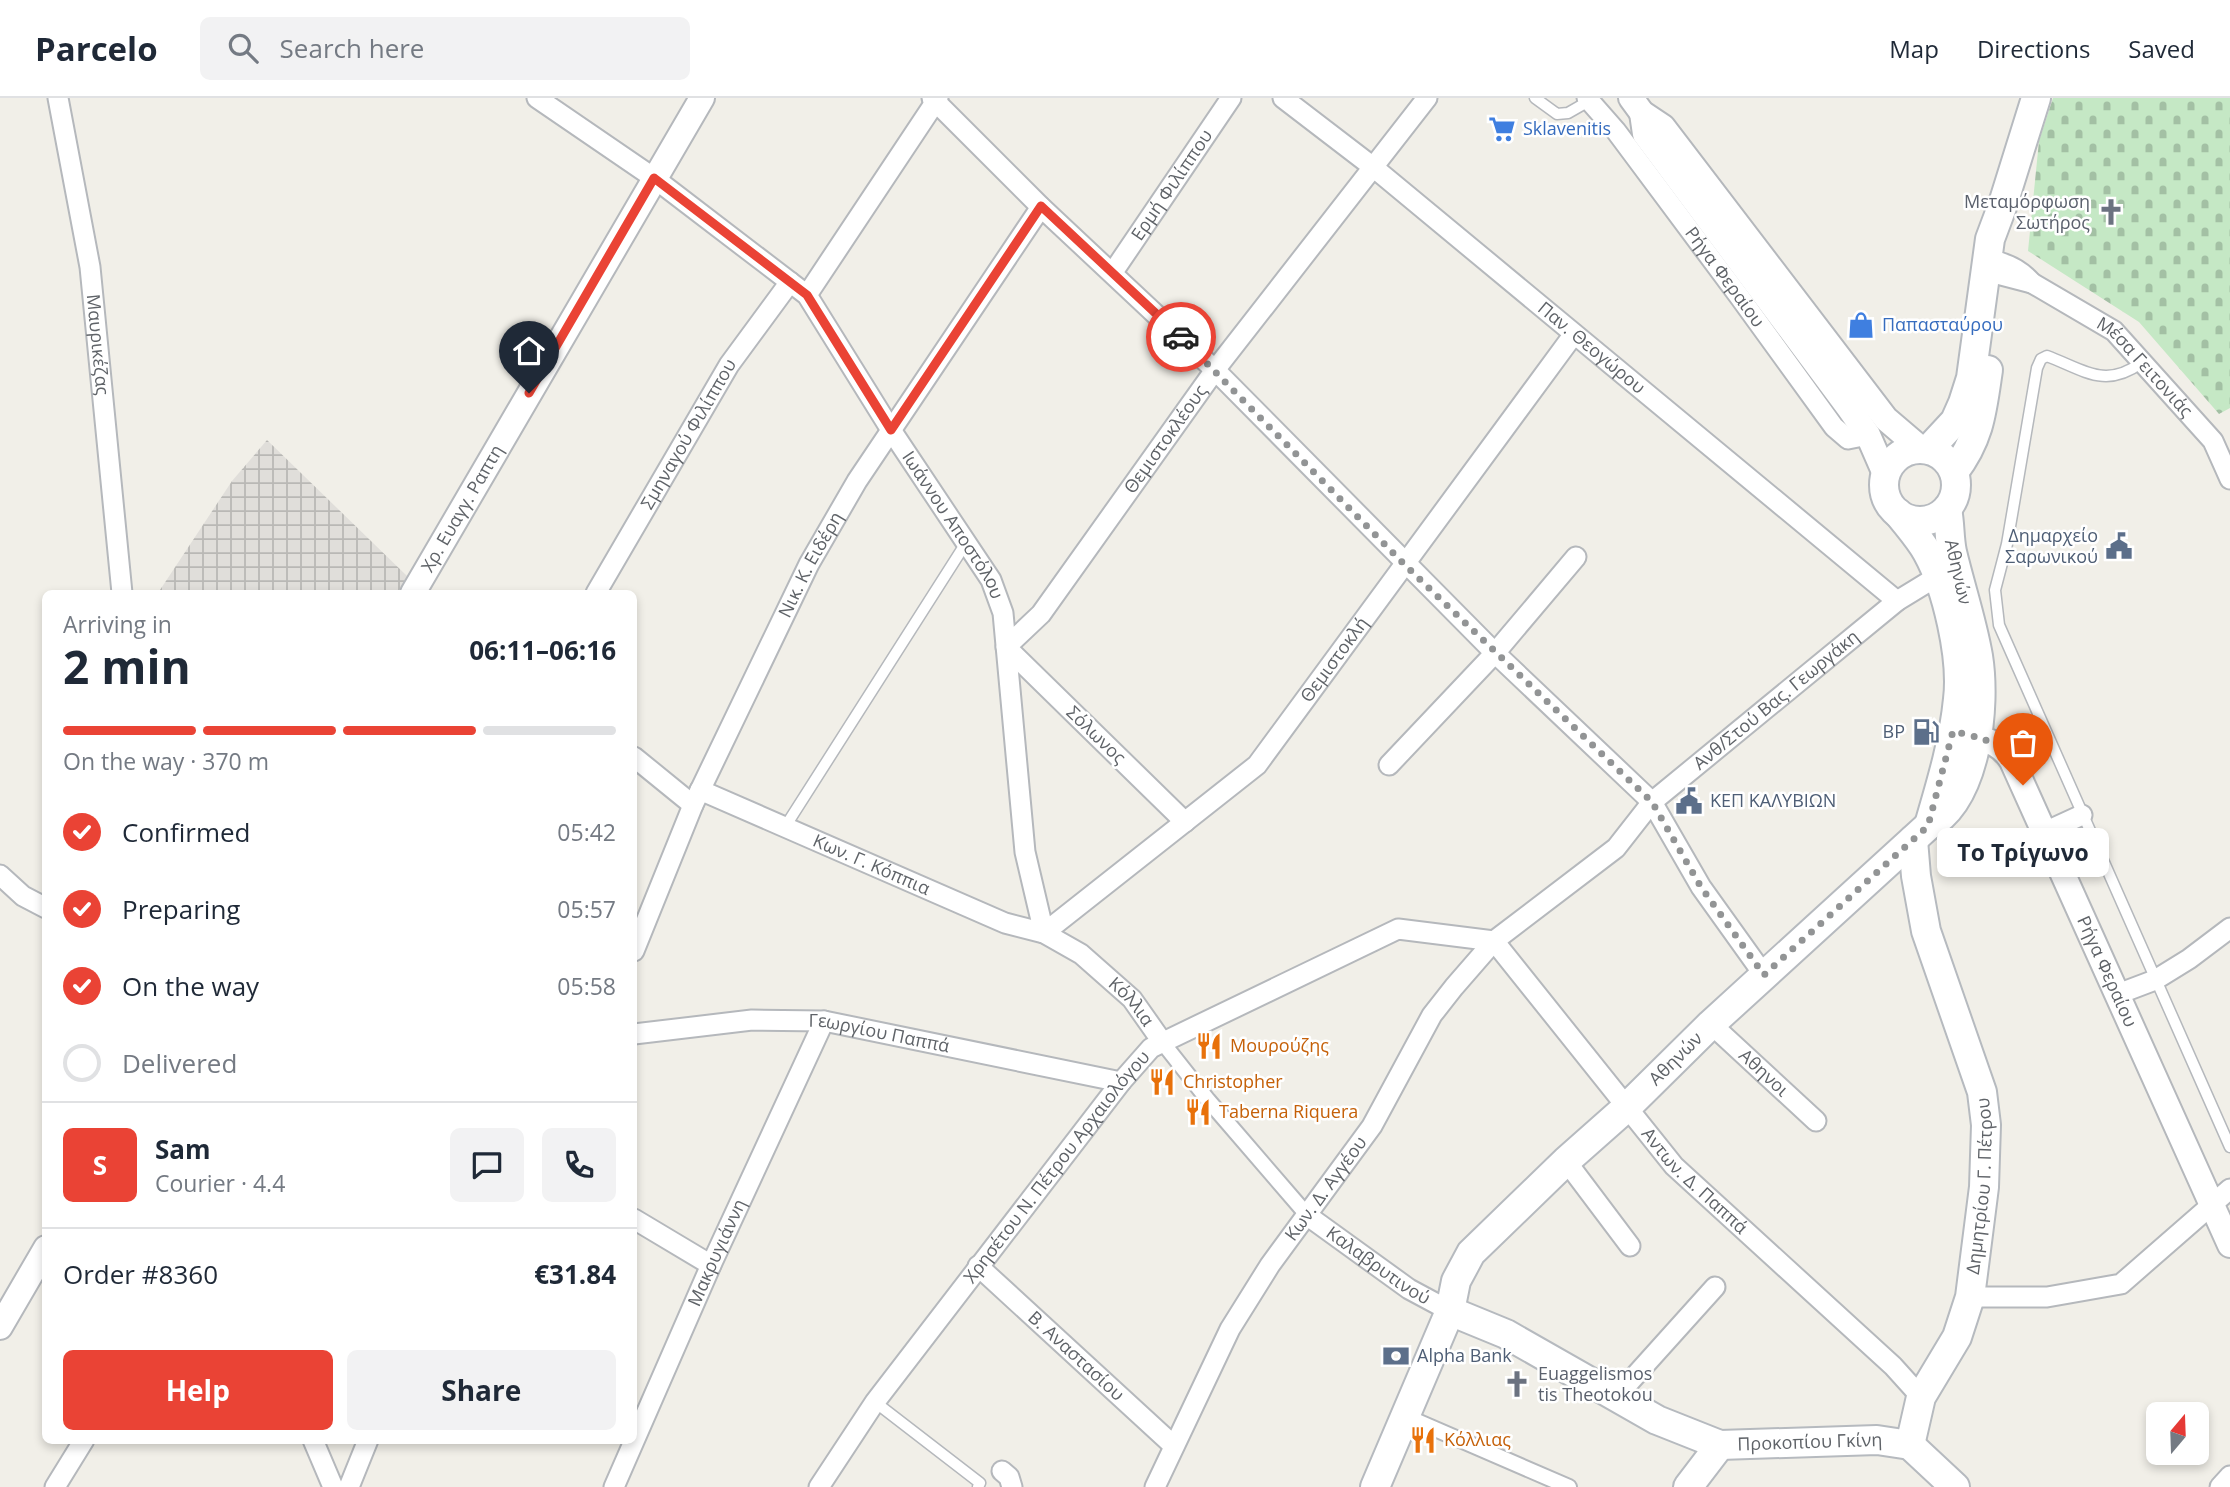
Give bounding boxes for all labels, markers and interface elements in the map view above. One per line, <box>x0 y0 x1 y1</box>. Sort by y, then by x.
search box <box>200 17 690 80</box>
text: Parcelo <box>35 26 158 71</box>
icon: search <box>224 29 262 67</box>
text: Search here <box>280 30 424 66</box>
text: Map <box>1889 32 1939 65</box>
text: Directions <box>1977 32 2090 65</box>
text: Saved <box>2128 32 2195 65</box>
supermarket icon: Sklavenitis <box>1487 114 1517 144</box>
place label: Sklavenitis <box>1523 116 1611 140</box>
street label: Ερμή Φιλίππου <box>1125 124 1217 245</box>
place label: Μεταμόρφωση Σωτήρος <box>1964 189 2090 234</box>
church icon: Μεταμόρφωση Σωτήρος <box>2096 197 2126 227</box>
street label: Ρήγα Φεραίου <box>1680 221 1771 332</box>
street label: Μαυρικέζας <box>82 293 116 397</box>
street label: Παν. Θεογώρου <box>1533 296 1651 399</box>
courier <box>1146 302 1216 372</box>
shop icon: Παπασταύρου <box>1846 310 1876 340</box>
street label: Μέσα Γειτονιάς <box>2093 311 2199 422</box>
place label: Παπασταύρου <box>1882 312 2003 336</box>
icon: car <box>1162 318 1200 356</box>
pin <box>499 321 559 393</box>
icon: home <box>510 332 548 370</box>
street label: Σμηναγού Φιλίππου <box>635 354 741 513</box>
street label: Θεμιστοκλέους <box>1118 379 1212 498</box>
street label: Χρ. Ευαγγ. Ραπτη <box>415 440 508 576</box>
street label: Ιωάννου Αποστόλου <box>897 446 1010 602</box>
street label: Νικ. Κ. Ειδέρη <box>772 507 848 621</box>
place label: Δημαρχείο Σαρωνικού <box>2005 523 2098 568</box>
public building icon: Δημαρχείο Σαρωνικού <box>2104 531 2134 561</box>
street label: Αθηνών <box>1940 537 1978 607</box>
text: Arriving in <box>63 608 172 640</box>
street label: Θεμιστοκλή <box>1294 612 1373 707</box>
street label: Ανθ/Στού Βας. Γεωργάκη <box>1688 624 1864 775</box>
text: 06:11–06:16 <box>469 632 616 668</box>
text: 2 min <box>63 635 191 697</box>
street label: Σόλωνος <box>1062 700 1132 769</box>
pin <box>1993 713 2053 785</box>
fuel station icon: BP <box>1911 717 1941 747</box>
place label: BP <box>1883 719 1905 743</box>
icon: bag <box>2004 724 2042 762</box>
text: On the way · 370 m <box>63 745 269 777</box>
public building icon: ΚΕΠ ΚΑΛΥΒΙΩΝ <box>1674 786 1704 816</box>
place label: ΚΕΠ ΚΑΛΥΒΙΩΝ <box>1710 788 1836 812</box>
icon: check <box>63 813 101 851</box>
text: Confirmed <box>122 814 250 850</box>
text: 05:42 <box>557 816 616 848</box>
callout: Το Τρίγωνο <box>1937 827 2109 876</box>
street label: Κων. Γ. Κόππια <box>810 828 934 900</box>
text: Το Τρίγωνο <box>1957 836 2089 868</box>
icon: check <box>63 890 101 928</box>
text: Preparing <box>122 891 240 927</box>
text: 05:57 <box>557 893 616 925</box>
street label: Ρήγα Φεραίου <box>2072 912 2143 1031</box>
icon: check <box>63 967 101 1005</box>
text: On the way <box>122 968 259 1004</box>
text: 05:58 <box>557 970 616 1002</box>
street label: Κόλλια <box>1104 971 1160 1030</box>
street label: Γεωργίου Παππά <box>808 1008 952 1057</box>
street label: Αθηνών <box>1643 1026 1707 1090</box>
restaurant icon: Μουρούζης <box>1194 1031 1224 1061</box>
place label: Μουρούζης <box>1230 1033 1329 1057</box>
street label: Αθηνοι <box>1734 1043 1795 1101</box>
text: Delivered <box>122 1045 237 1081</box>
street label: Χρησέτου Ν. Πέτρου Αρχαιολόγου <box>958 1045 1154 1288</box>
restaurant icon: Christopher <box>1147 1067 1177 1097</box>
place label: Christopher <box>1183 1069 1283 1093</box>
street label: Δημητρίου Γ. Πέτρου <box>1960 1096 1998 1276</box>
restaurant icon: Taberna Riquera <box>1183 1097 1213 1127</box>
place label: Taberna Riquera <box>1219 1099 1358 1123</box>
street label: Αντων. Δ. Παππά <box>1637 1122 1753 1238</box>
button: chat <box>450 1128 524 1202</box>
button: phone <box>542 1128 616 1202</box>
text: Sam <box>155 1131 211 1167</box>
street label: Κων. Δ. Αγγέου <box>1279 1131 1372 1245</box>
text: S <box>93 1147 107 1183</box>
text: Courier · 4.4 <box>155 1167 285 1199</box>
street label: Μακρυγιάννη <box>681 1195 751 1310</box>
street label: Καλαβρυτινού <box>1322 1220 1435 1309</box>
text: Order #8360 <box>63 1256 218 1292</box>
text: €31.84 <box>534 1256 616 1292</box>
street label: Β. Αναστασίου <box>1023 1305 1130 1406</box>
bank icon: Alpha Bank <box>1381 1341 1411 1371</box>
place label: Alpha Bank <box>1417 1343 1512 1367</box>
button: Help <box>63 1350 333 1430</box>
button: Share <box>347 1350 616 1430</box>
place label: Euaggelismos tis Theotokou <box>1538 1361 1653 1406</box>
church icon: Euaggelismos tis Theotokou <box>1502 1369 1532 1399</box>
north arrow <box>2146 1402 2208 1465</box>
map controls <box>2146 1402 2209 1465</box>
restaurant icon: Κόλλιας <box>1408 1425 1438 1455</box>
place label: Κόλλιας <box>1444 1427 1511 1451</box>
street label: Προκοπίου Γκίνη <box>1737 1427 1883 1455</box>

